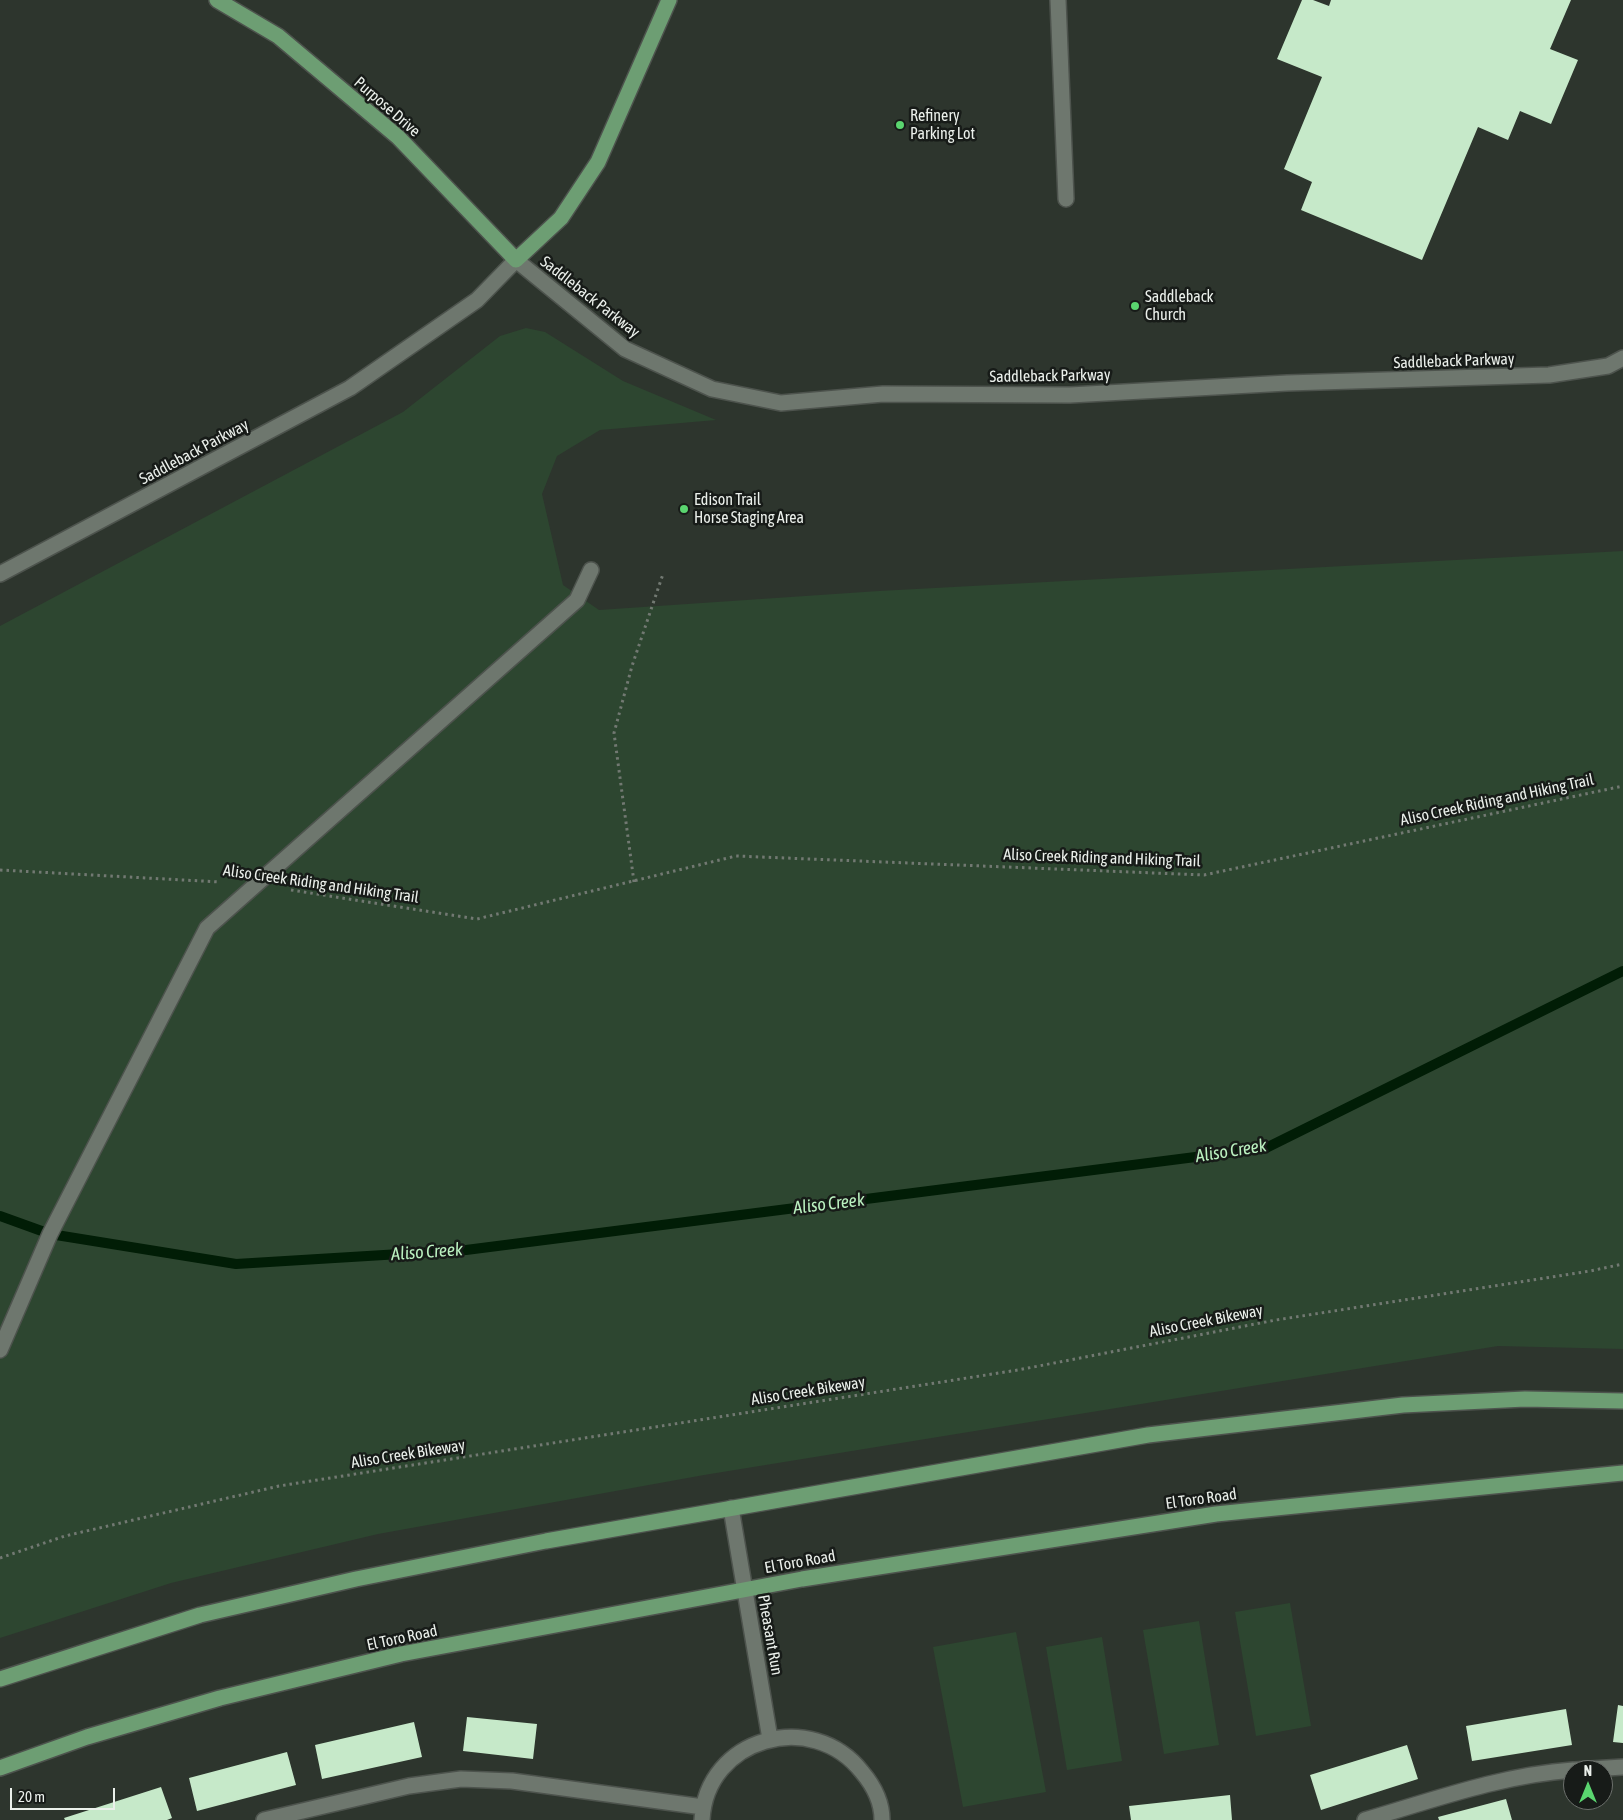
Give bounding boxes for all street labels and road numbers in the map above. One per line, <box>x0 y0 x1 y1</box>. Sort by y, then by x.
street label: Purpose Drive <box>350 73 424 141</box>
street label: Saddleback Parkway <box>536 252 644 342</box>
street label: Saddleback Parkway <box>1393 349 1515 373</box>
street label: Saddleback Parkway <box>989 365 1111 387</box>
street label: Saddleback Parkway <box>136 415 252 489</box>
street label: Aliso Creek Riding and Hiking Trail <box>1398 770 1596 830</box>
street label: Aliso Creek Riding and Hiking Trail <box>1003 845 1201 871</box>
street label: Aliso Creek Riding and Hiking Trail <box>222 861 420 907</box>
street label: Aliso Creek Bikeway <box>1148 1301 1264 1341</box>
street label: Aliso Creek Bikeway <box>750 1373 866 1409</box>
street label: Aliso Creek Bikeway <box>350 1436 466 1472</box>
street label: El Toro Road <box>1164 1484 1238 1514</box>
street label: El Toro Road <box>763 1546 837 1578</box>
street label: Pheasant Run <box>753 1593 787 1677</box>
street label: El Toro Road <box>365 1621 439 1655</box>

